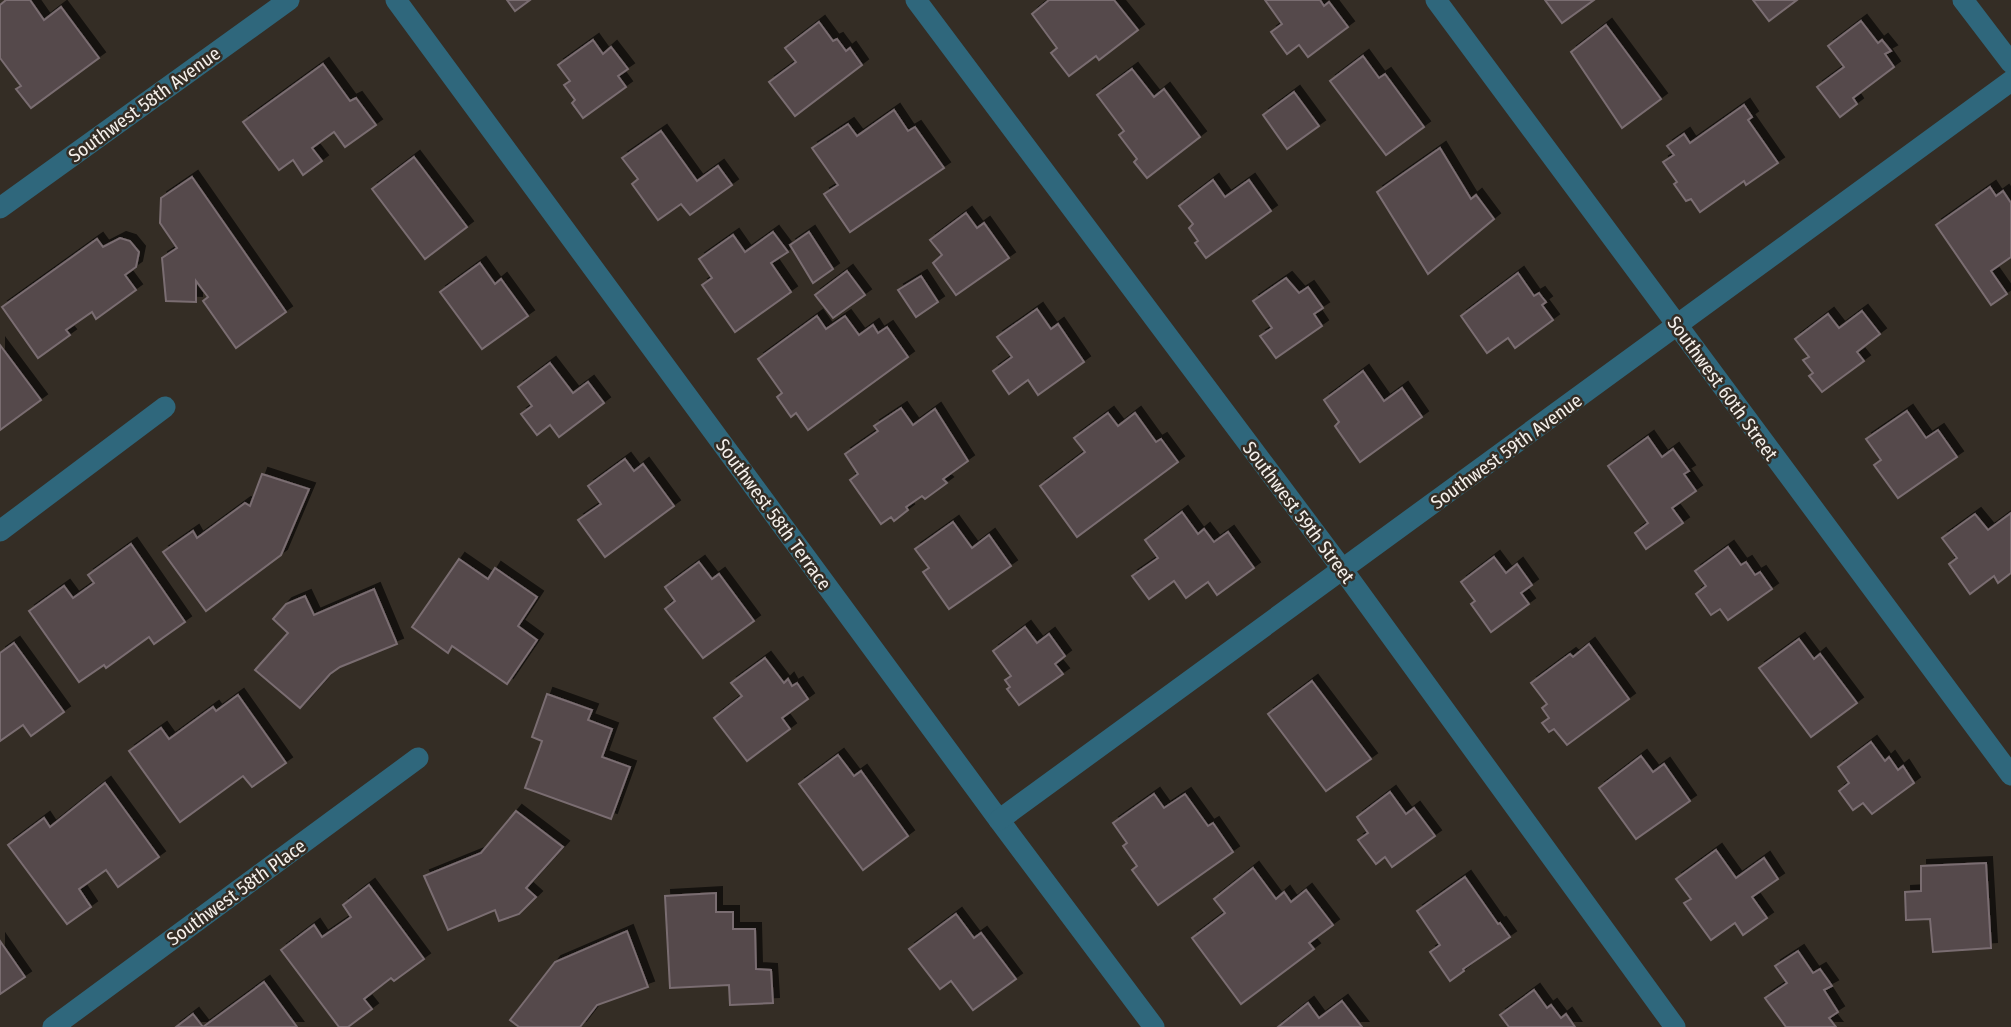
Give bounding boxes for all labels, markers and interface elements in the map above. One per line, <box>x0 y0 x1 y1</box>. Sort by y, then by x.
street label: Southwest 58th Avenue <box>64 42 225 167</box>
street label: Southwest 60th Street <box>1662 312 1783 466</box>
street label: Southwest 59th Avenue <box>1426 389 1587 514</box>
street label: Southwest 58th Terrace <box>711 434 836 594</box>
street label: Southwest 59th Street <box>1238 437 1360 588</box>
street label: Southwest 58th Place <box>162 834 310 951</box>

